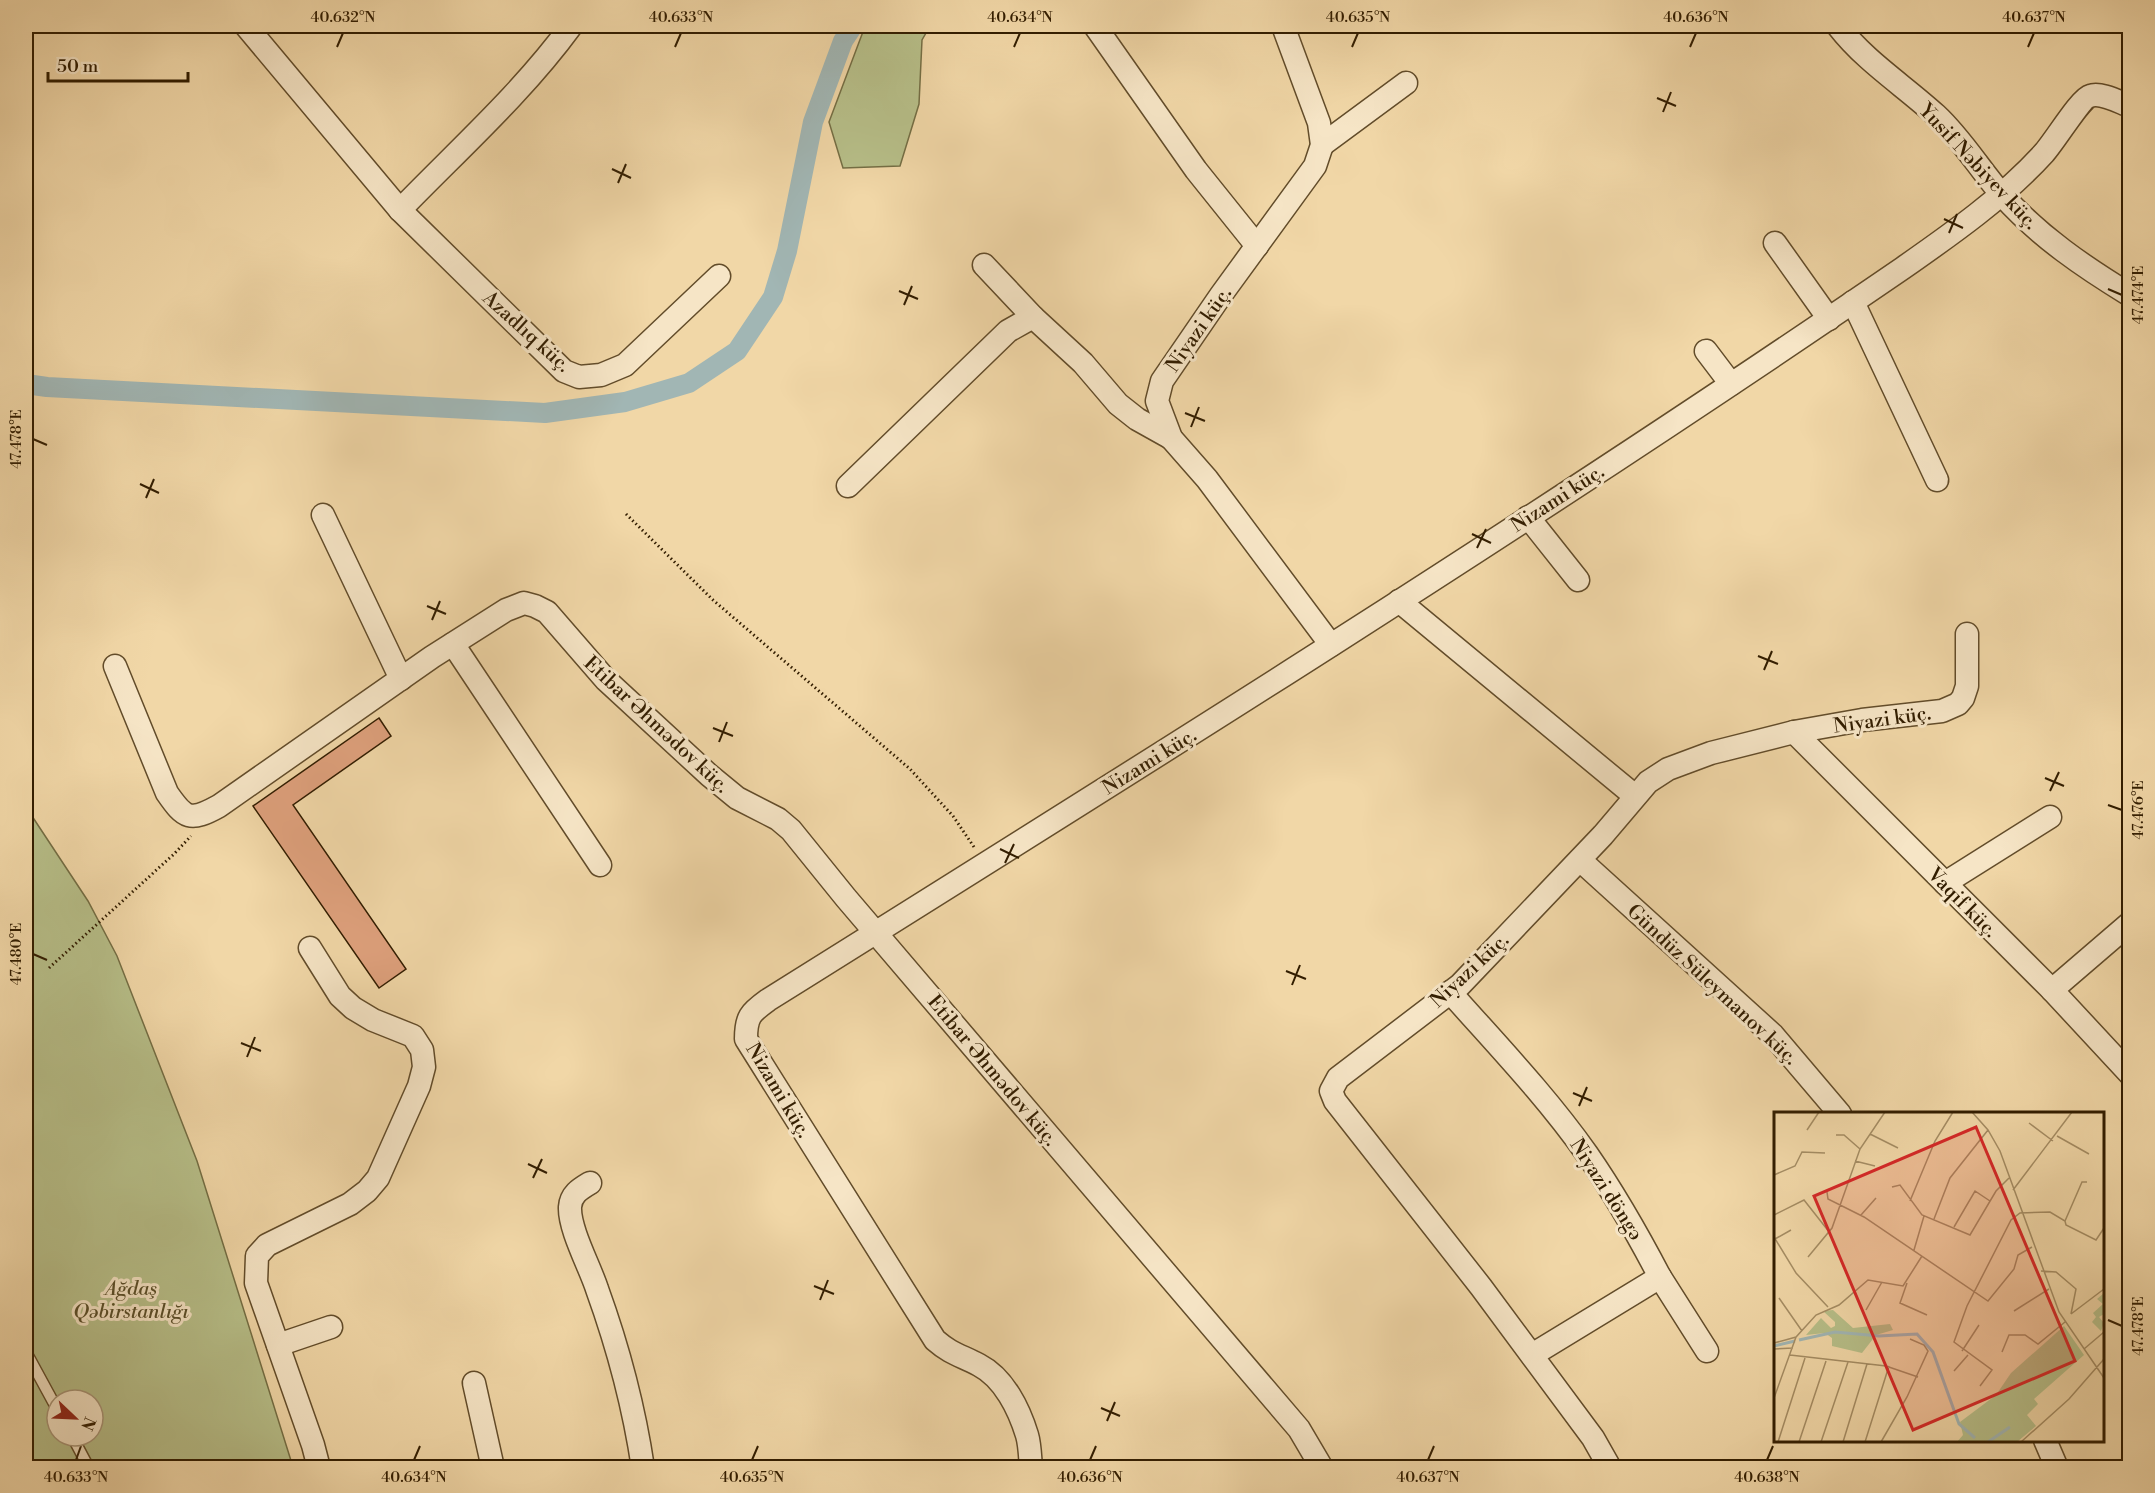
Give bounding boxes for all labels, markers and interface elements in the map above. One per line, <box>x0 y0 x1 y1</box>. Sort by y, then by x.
text: 40.632°N <box>311 8 375 27</box>
text: 40.633°N <box>649 8 713 27</box>
text: 40.634°N <box>987 8 1053 27</box>
text: 40.635°N <box>1326 8 1390 27</box>
text: 40.636°N <box>1663 8 1729 27</box>
text: 40.637°N <box>2002 8 2066 27</box>
scale bar <box>48 45 188 83</box>
text: 50 m <box>57 55 99 78</box>
street label: Yusif Nəbiyev küç. <box>1912 98 2043 235</box>
text: 47.474°E <box>2129 266 2148 324</box>
street label: Niyazi küç. <box>1161 282 1238 377</box>
street label: Azadlıq küç. <box>476 285 575 378</box>
text: 47.478°E <box>7 409 26 469</box>
street label: Nizami küç. <box>1506 460 1609 539</box>
street label: Etibar Əhmədov küç. <box>578 651 734 799</box>
street label: Niyazi küç. <box>1832 701 1933 740</box>
street label: Nizami küç. <box>1098 723 1202 801</box>
text: 47.476°E <box>2129 780 2148 840</box>
street label: Vaqif küç. <box>1921 862 2002 943</box>
street label: Gündüz Süleymanov küç. <box>1621 899 1803 1071</box>
text: 47.480°E <box>7 923 26 985</box>
street label: Niyazi küç. <box>1425 928 1515 1014</box>
street label: Etibar Əhmədov küç. <box>921 990 1062 1152</box>
street label: Nizami küç. <box>740 1039 816 1143</box>
inset map <box>1774 1112 2104 1442</box>
street label: Niyazi döngə <box>1564 1134 1648 1246</box>
park label: Ağdaş Qəbirstanlığı <box>73 1277 189 1325</box>
text: 47.478°E <box>2129 1296 2148 1356</box>
north arrow <box>45 1388 105 1448</box>
text: N <box>76 1414 100 1434</box>
text: 40.633°N <box>44 1468 108 1487</box>
text: 40.634°N <box>381 1468 447 1487</box>
text: 40.635°N <box>720 1468 784 1487</box>
text: 40.636°N <box>1057 1468 1123 1487</box>
text: 40.637°N <box>1396 1468 1460 1487</box>
text: 40.638°N <box>1734 1468 1800 1487</box>

